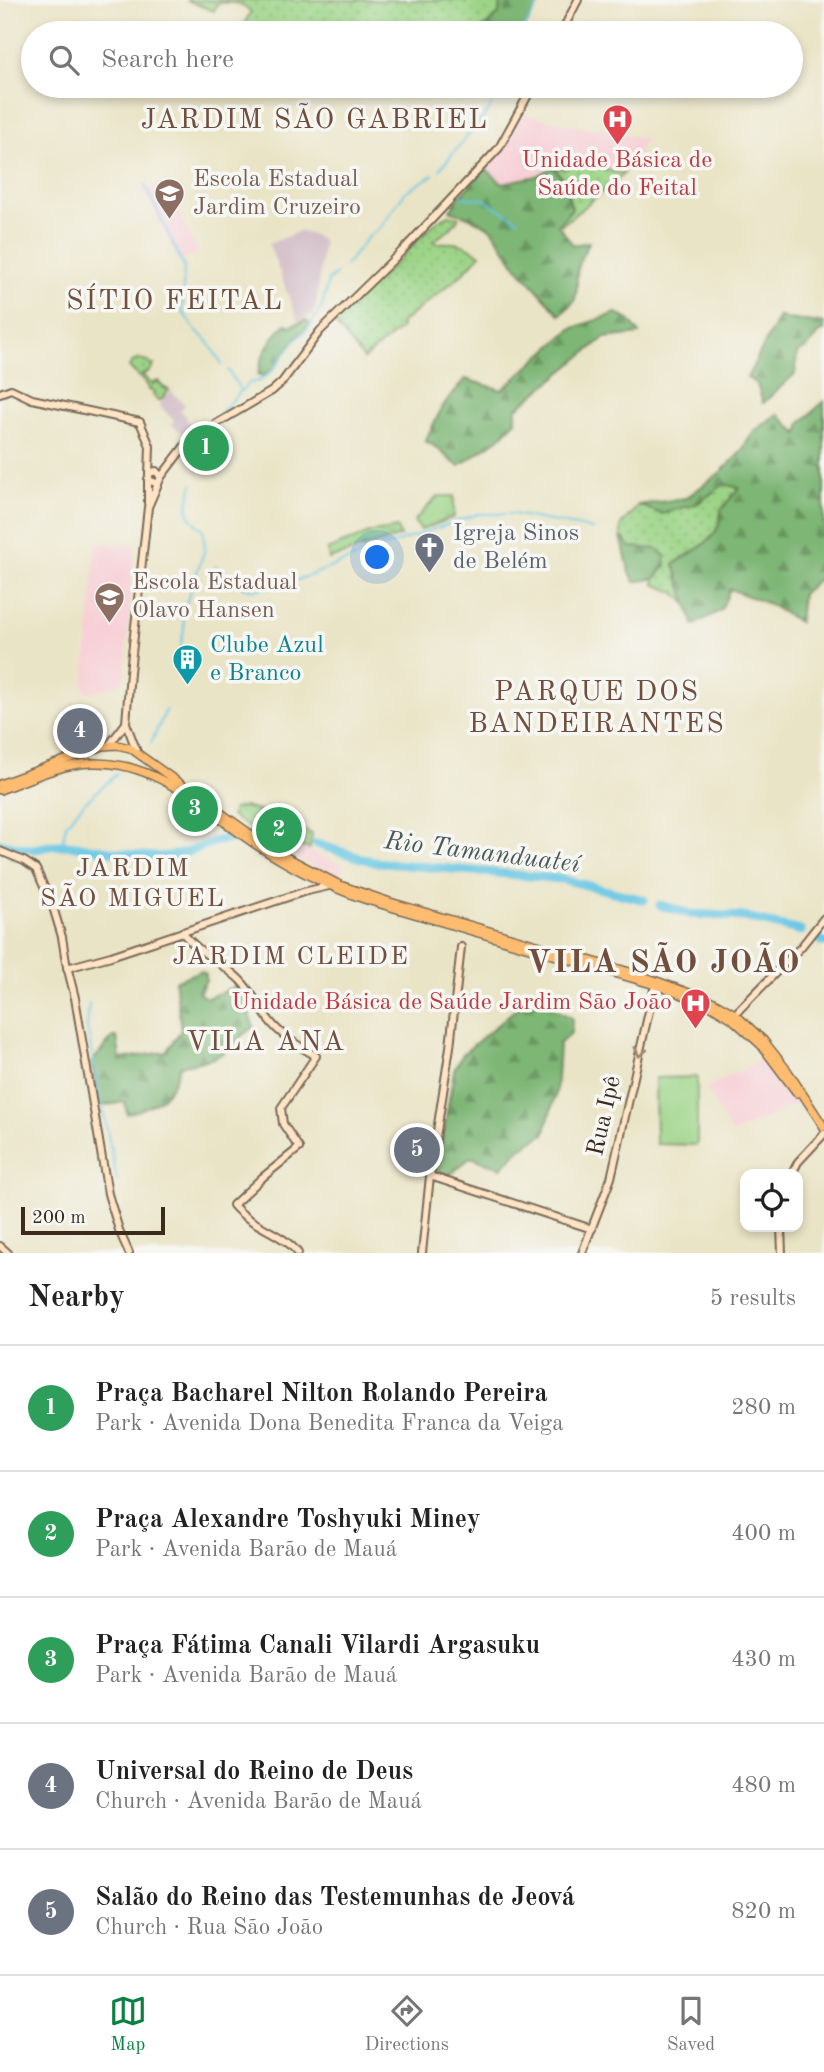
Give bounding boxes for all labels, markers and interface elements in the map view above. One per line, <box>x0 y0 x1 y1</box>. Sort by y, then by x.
search box <box>21 21 803 98</box>
icon: search <box>45 41 83 79</box>
text: Search here <box>101 47 234 73</box>
district label: JARDIM SÃO GABRIEL <box>141 102 489 135</box>
hospital icon: Unidade Básica de Saúde do Feital <box>600 102 634 146</box>
place label: Unidade Básica de Saúde do Feital <box>522 149 712 201</box>
place label: Escola Estadual Jardim Cruzeiro <box>193 168 361 220</box>
school or university icon: Escola Estadual Jardim Cruzeiro <box>153 177 187 221</box>
district label: SÍTIO FEITAL <box>66 283 284 316</box>
pin: 1 <box>183 422 229 474</box>
place label: Igreja Sinos de Belém <box>453 522 579 574</box>
church icon: Igreja Sinos de Belém <box>413 531 447 575</box>
your location <box>360 540 394 574</box>
place label: Escola Estadual Olavo Hansen <box>132 571 297 623</box>
school or university icon: Escola Estadual Olavo Hansen <box>92 580 126 624</box>
place label: Clube Azul e Branco <box>210 634 324 686</box>
building icon: Clube Azul e Branco <box>170 643 204 687</box>
district label: PARQUE DOS BANDEIRANTES <box>468 679 726 739</box>
pin: 4 <box>57 705 103 757</box>
pin: 3 <box>172 783 218 835</box>
pin: 2 <box>256 804 302 856</box>
water label: Rio Tamanduateí <box>382 828 584 878</box>
district label: JARDIM SÃO MIGUEL <box>40 856 226 912</box>
district label: VILA SÃO JOÃO <box>526 942 802 980</box>
district label: JARDIM CLEIDE <box>172 944 410 970</box>
hospital icon: Unidade Básica de Saúde Jardim São João <box>678 986 712 1030</box>
place label: Unidade Básica de Saúde Jardim São João <box>231 991 672 1015</box>
district label: VILA ANA <box>186 1029 346 1057</box>
one-way arrow <box>634 1046 648 1058</box>
street label: Rua Ipê <box>584 1074 626 1158</box>
pin: 5 <box>394 1124 440 1176</box>
map controls <box>740 1169 803 1232</box>
button: locate <box>740 1169 803 1232</box>
scale bar <box>21 1204 164 1236</box>
text: 200 m <box>32 1209 85 1228</box>
text: Nearby <box>28 1283 125 1313</box>
text: 5 results <box>710 1287 796 1310</box>
text: Praça Bacharel Nilton Rolando Pereira <box>95 1381 548 1407</box>
text: 1 <box>44 1396 58 1419</box>
text: 280 m <box>731 1396 796 1419</box>
text: Park · Avenida Dona Benedita Franca da Veiga <box>95 1412 564 1435</box>
text: Praça Alexandre Toshyuki Miney <box>95 1507 481 1533</box>
text: 2 <box>44 1522 58 1545</box>
text: 400 m <box>731 1522 796 1545</box>
text: Park · Avenida Barão de Mauá <box>95 1538 397 1561</box>
text: Praça Fátima Canali Vilardi Argasuku <box>95 1633 540 1659</box>
text: 3 <box>44 1648 58 1671</box>
text: 430 m <box>731 1648 796 1671</box>
text: Park · Avenida Barão de Mauá <box>95 1664 397 1687</box>
text: Universal do Reino de Deus <box>95 1759 413 1785</box>
text: 4 <box>44 1774 58 1797</box>
text: 480 m <box>731 1774 796 1797</box>
text: Church · Avenida Barão de Mauá <box>95 1790 422 1813</box>
text: Salão do Reino das Testemunhas de Jeová <box>95 1885 575 1911</box>
text: 5 <box>44 1900 58 1923</box>
text: 820 m <box>731 1900 796 1923</box>
text: Church · Rua São João <box>95 1916 323 1939</box>
tab: Map <box>109 1992 147 2057</box>
tab: Directions <box>365 1992 449 2057</box>
tab: Saved <box>667 1992 715 2057</box>

